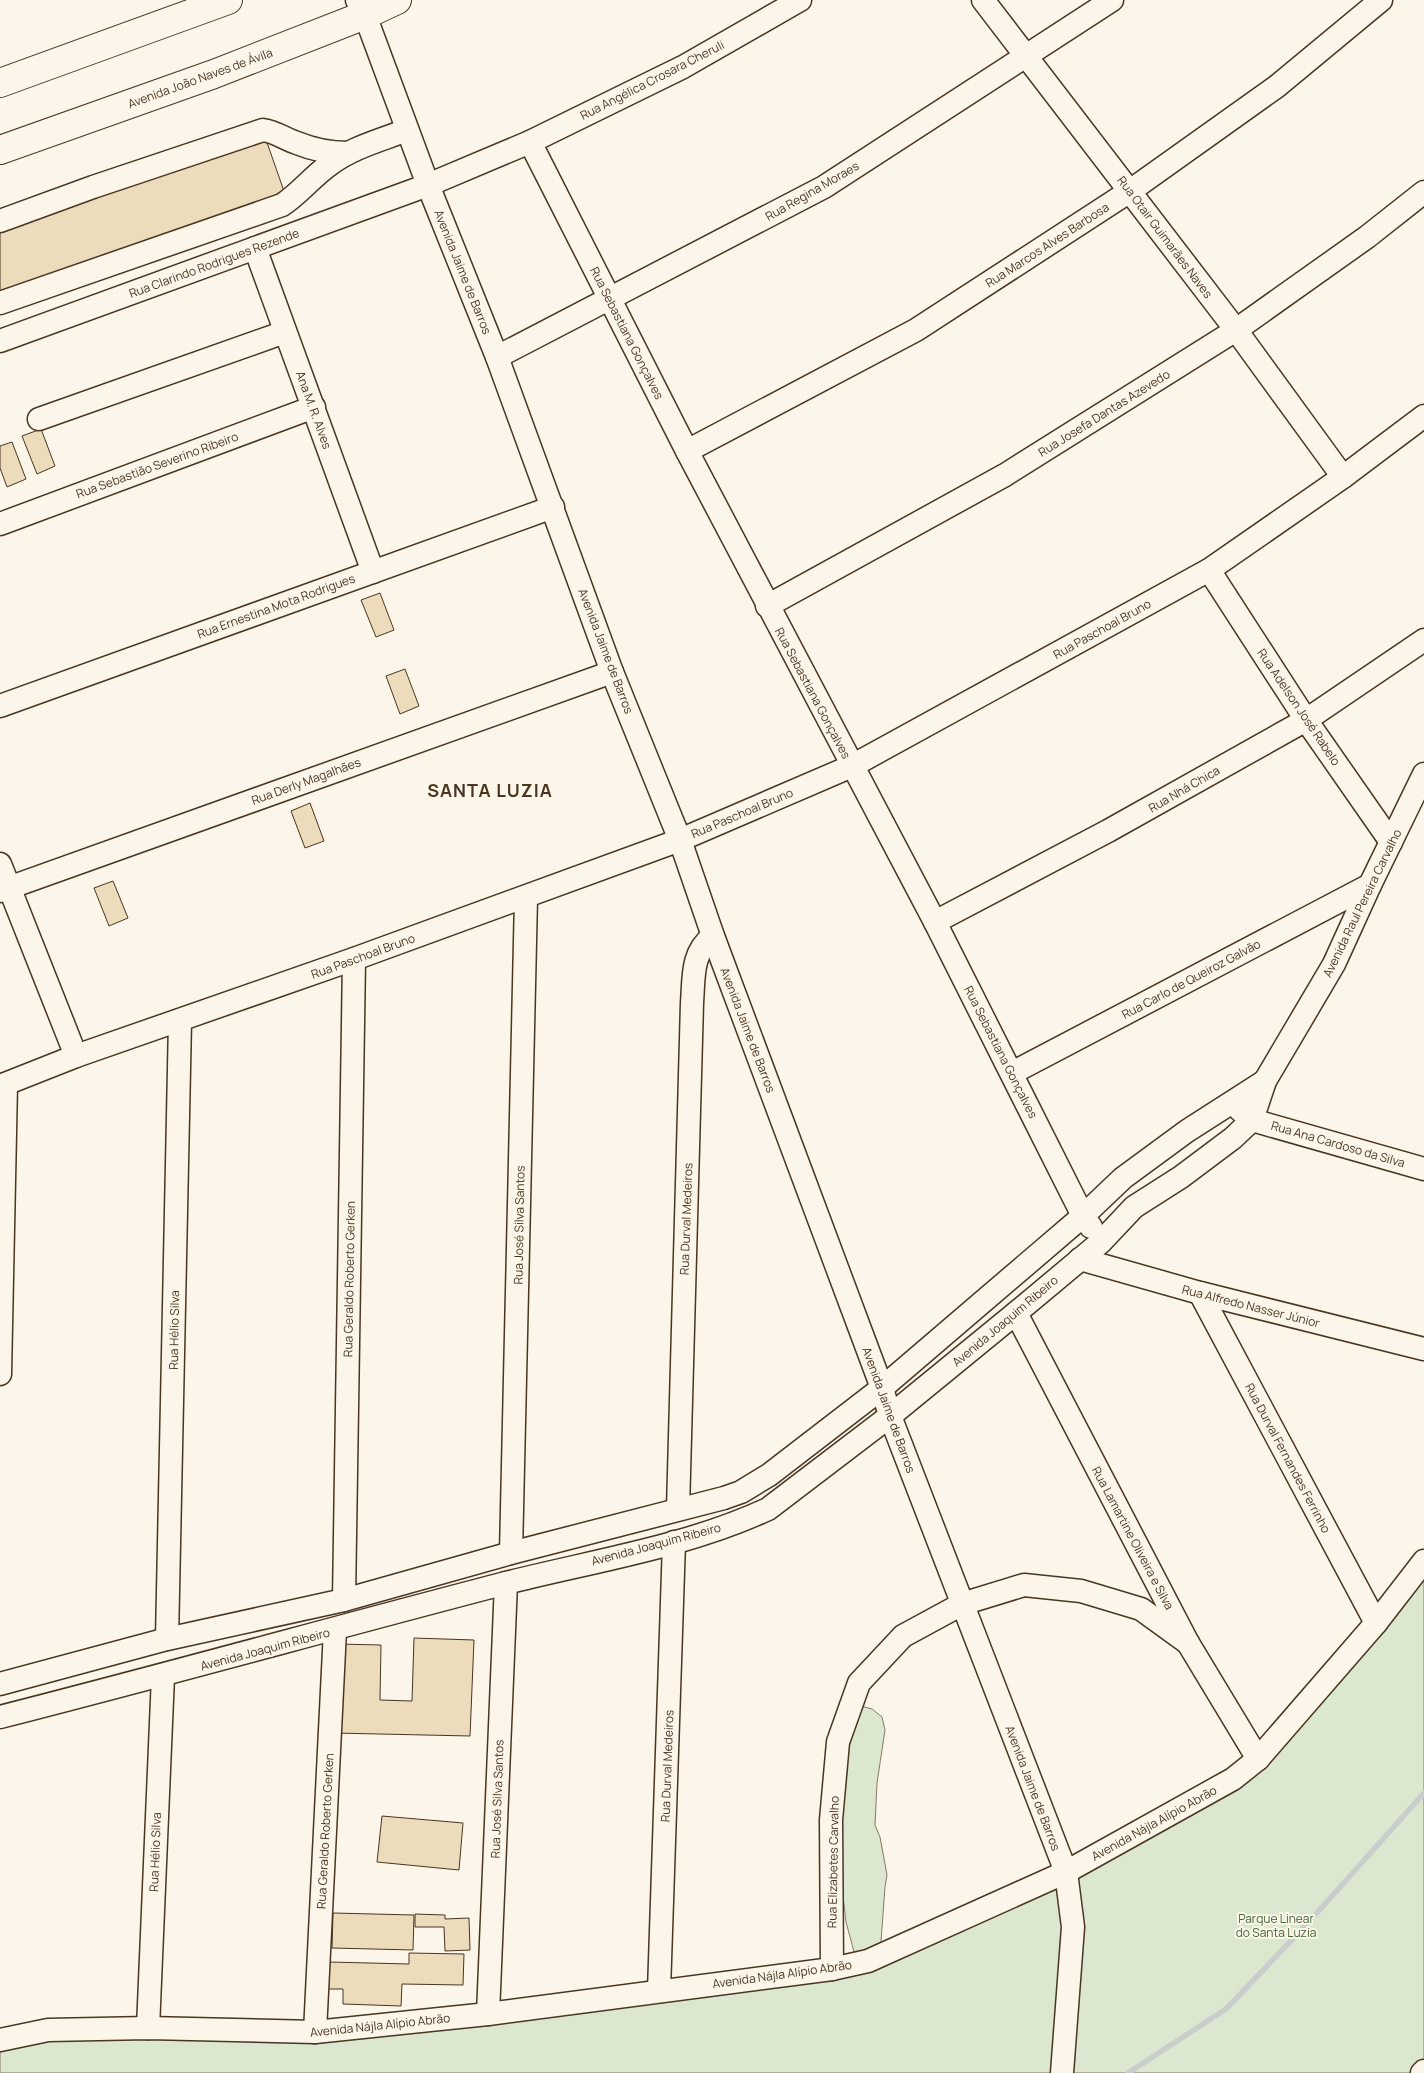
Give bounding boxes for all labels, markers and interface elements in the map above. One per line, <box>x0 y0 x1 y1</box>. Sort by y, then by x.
street label: Rua Angélica Crosara Cheruli <box>577 36 727 124</box>
street label: Avenida João Naves de Ávila <box>125 44 275 112</box>
street label: Rua Regina Moraes <box>762 157 862 225</box>
street label: Rua Otair Guimarães Naves <box>1113 172 1217 302</box>
street label: Rua Marcos Alves Barbosa <box>982 199 1112 291</box>
street label: Avenida Jaime de Barros <box>430 207 496 337</box>
street label: Rua Clarindo Rodrigues Rezende <box>127 224 301 302</box>
street label: Rua Sebastiana Gonçalves <box>586 264 668 402</box>
street label: Rua Josefa Dantas Azevedo <box>1035 365 1173 461</box>
street label: Ana M. R. Alves <box>292 369 336 451</box>
street label: Rua Sebastião Severino Ribeiro <box>74 428 240 502</box>
street label: Rua Ernestina Mota Rodrigues <box>195 570 357 642</box>
street label: Avenida Jaime de Barros <box>574 586 638 716</box>
street label: Rua Paschoal Bruno <box>1050 595 1154 663</box>
street label: Rua Sebastiana Gonçalves <box>771 624 855 762</box>
street label: Rua Adelson José Rabelo <box>1253 645 1345 769</box>
street label: Rua Derly Magalhães <box>249 753 363 809</box>
street label: Rua Nhá Chica <box>1145 762 1223 816</box>
district label: SANTA LUZIA <box>427 778 553 802</box>
street label: Rua Paschoal Bruno <box>688 784 796 842</box>
street label: Avenida Raul Pereira Carvalho <box>1319 826 1405 980</box>
street label: Rua Paschoal Bruno <box>309 929 417 983</box>
street label: Rua Carlo de Queiroz Galvão <box>1119 935 1263 1023</box>
street label: Avenida Jaime de Barros <box>716 965 780 1095</box>
street label: Rua Sebastiana Gonçalves <box>960 983 1042 1121</box>
street label: Rua Ana Cardoso da Silva <box>1269 1117 1407 1171</box>
street label: Rua Durval Medeiros <box>676 1163 696 1275</box>
street label: Rua José Silva Santos <box>509 1165 529 1285</box>
street label: Rua Geraldo Roberto Gerken <box>339 1201 359 1357</box>
street label: Avenida Joaquim Ribeiro <box>948 1272 1062 1370</box>
street label: Rua Alfredo Nasser Júnior <box>1180 1281 1322 1332</box>
street label: Rua Hélio Silva <box>165 1290 183 1370</box>
street label: Avenida Jaime de Barros <box>858 1345 920 1475</box>
street label: Rua Durval Fernandes Ferrinho <box>1241 1380 1335 1536</box>
street label: Rua Lamartine Oliveira e Silva <box>1088 1463 1178 1613</box>
street label: Avenida Joaquim Ribeiro <box>589 1519 723 1569</box>
street label: Avenida Joaquim Ribeiro <box>198 1624 332 1674</box>
street label: Rua Durval Medeiros <box>657 1710 677 1822</box>
street label: Avenida Jaime de Barros <box>1001 1723 1065 1853</box>
street label: Rua José Silva Santos <box>486 1739 508 1859</box>
street label: Rua Geraldo Roberto Gerken <box>312 1753 338 1909</box>
street label: Avenida Nájla Alípio Abrão <box>1088 1781 1220 1865</box>
street label: Rua Elizabetes Carvalho <box>823 1796 843 1928</box>
street label: Rua Hélio Silva <box>145 1812 165 1892</box>
park label: Parque Linear do Santa Luzia <box>1236 1910 1316 1941</box>
street label: Avenida Nájla Alípio Abrão <box>711 1956 853 1992</box>
street label: Avenida Nájla Alípio Abrão <box>309 2009 451 2041</box>

